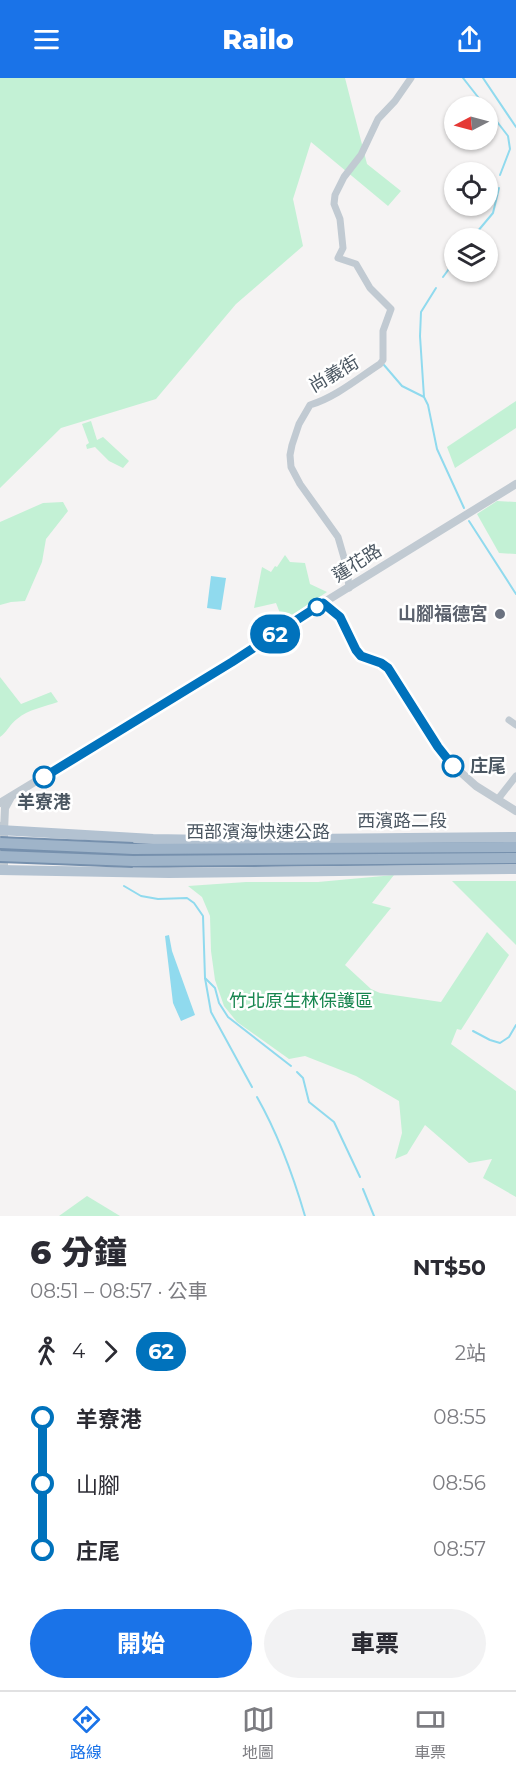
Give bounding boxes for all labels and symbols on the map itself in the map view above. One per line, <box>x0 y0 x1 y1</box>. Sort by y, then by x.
north arrow <box>444 96 498 150</box>
street label: 尚義街 <box>305 351 363 397</box>
street label: 蓮花路 <box>328 539 386 587</box>
unlabelled marker <box>308 598 326 616</box>
place label: 山腳福德宮 <box>398 603 488 625</box>
marker: 山腳福德宮 <box>493 607 507 621</box>
line badge: 62 <box>248 614 302 654</box>
marker: 庄尾 <box>442 755 464 777</box>
place label: 庄尾 <box>470 755 506 777</box>
marker: 羊寮港 <box>33 766 55 788</box>
place label: 羊寮港 <box>17 791 71 813</box>
street label: 西濱路二段 <box>357 810 447 832</box>
street label: 西部濱海快速公路 <box>186 821 330 843</box>
park label: 竹北原生林保護區 <box>229 990 373 1012</box>

